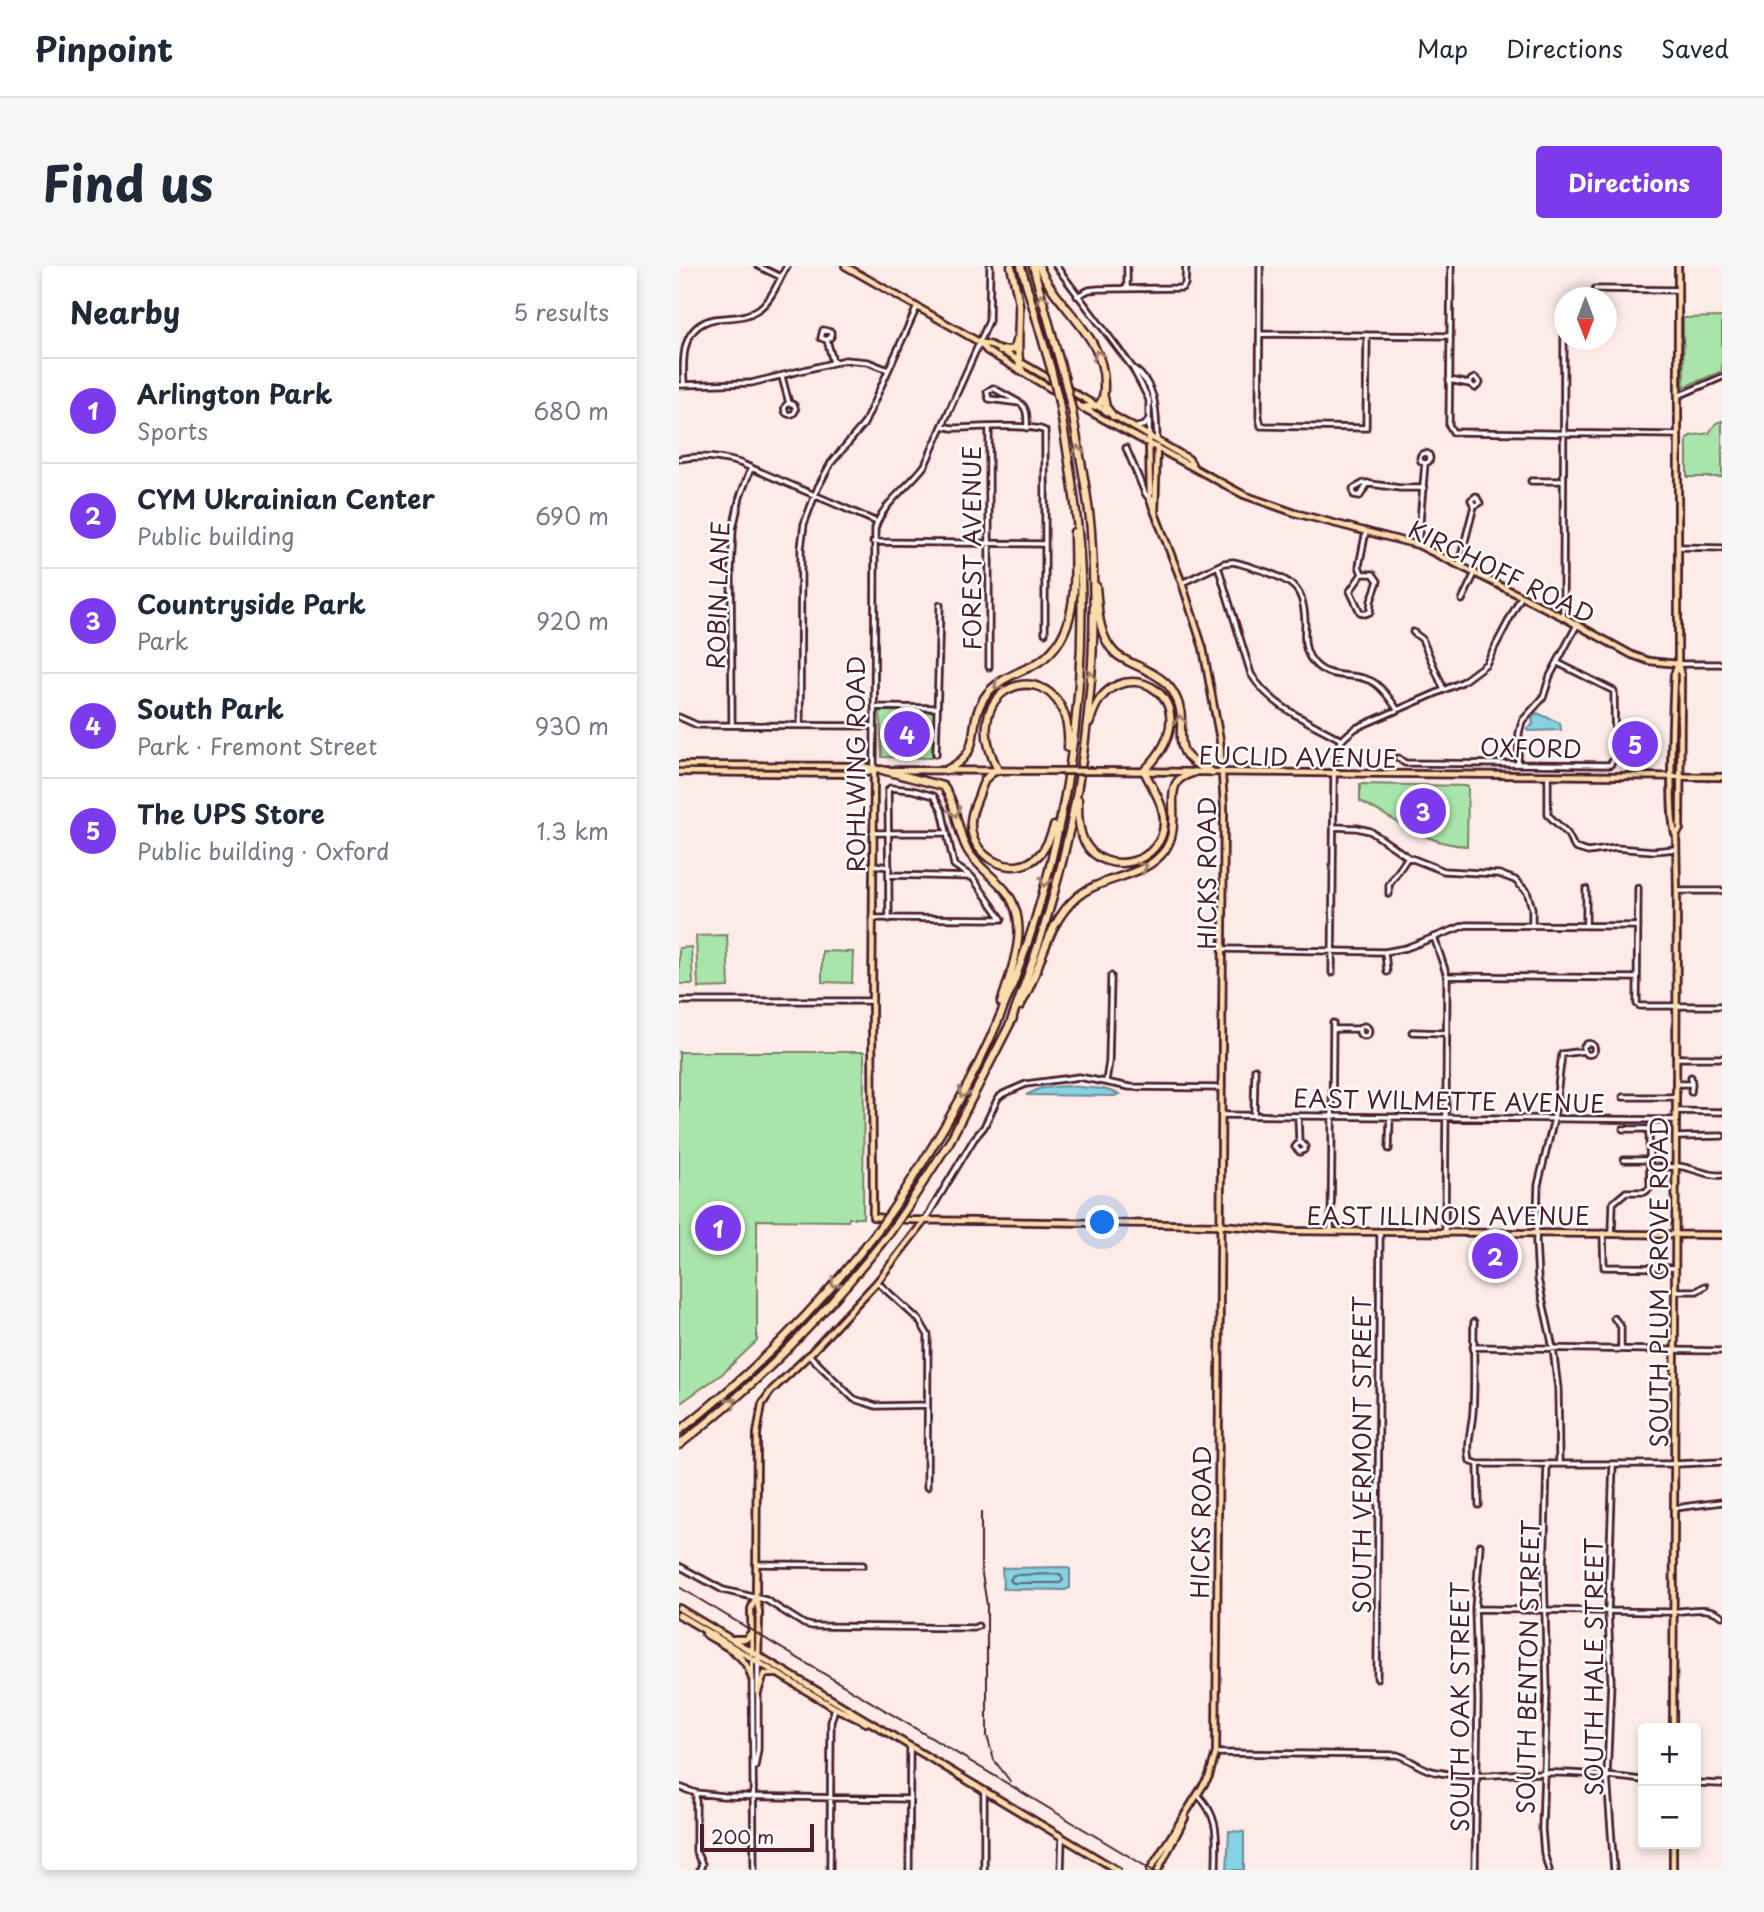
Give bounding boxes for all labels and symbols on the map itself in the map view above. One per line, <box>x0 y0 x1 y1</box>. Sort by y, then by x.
north arrow <box>1554 287 1617 350</box>
one-way arrow <box>1036 292 1051 304</box>
one-way arrow <box>1092 349 1106 362</box>
one-way arrow <box>1071 444 1086 456</box>
street label: FOREST AVENUE <box>953 446 989 650</box>
street label: KIRCHOFF ROAD <box>1403 510 1601 632</box>
street label: ROBIN LANE <box>696 520 738 670</box>
street label: ROHLWING ROAD <box>837 656 873 872</box>
one-way arrow <box>1082 670 1097 681</box>
one-way arrow <box>993 677 1006 689</box>
pin: 4 <box>884 708 930 760</box>
one-way arrow <box>1173 714 1188 725</box>
pin: 5 <box>1612 718 1658 770</box>
street label: OXFORD <box>1480 728 1582 766</box>
street label: EUCLID AVENUE <box>1198 736 1398 776</box>
pin: 3 <box>1400 785 1446 837</box>
street label: HICKS ROAD <box>1188 796 1224 950</box>
one-way arrow <box>947 806 962 818</box>
one-way arrow <box>1136 861 1148 875</box>
one-way arrow <box>1039 875 1054 887</box>
street label: EAST WILMETTE AVENUE <box>1293 1079 1605 1121</box>
one-way arrow <box>958 1086 972 1098</box>
street label: SOUTH PLUM GROVE ROAD <box>1640 1116 1676 1448</box>
street label: EAST ILLINOIS AVENUE <box>1306 1197 1590 1233</box>
pin: 1 <box>695 1202 741 1254</box>
your location <box>1085 1205 1119 1239</box>
pin: 2 <box>1472 1230 1518 1282</box>
one-way arrow <box>830 1275 843 1288</box>
street label: SOUTH VERMONT STREET <box>1343 1296 1379 1614</box>
one-way arrow <box>724 1398 737 1410</box>
street label: HICKS ROAD <box>1181 1445 1219 1599</box>
street label: SOUTH BENTON STREET <box>1506 1518 1548 1815</box>
street label: SOUTH HALE STREET <box>1575 1537 1611 1796</box>
street label: SOUTH OAK STREET <box>1441 1581 1477 1832</box>
scale bar <box>700 1821 814 1853</box>

